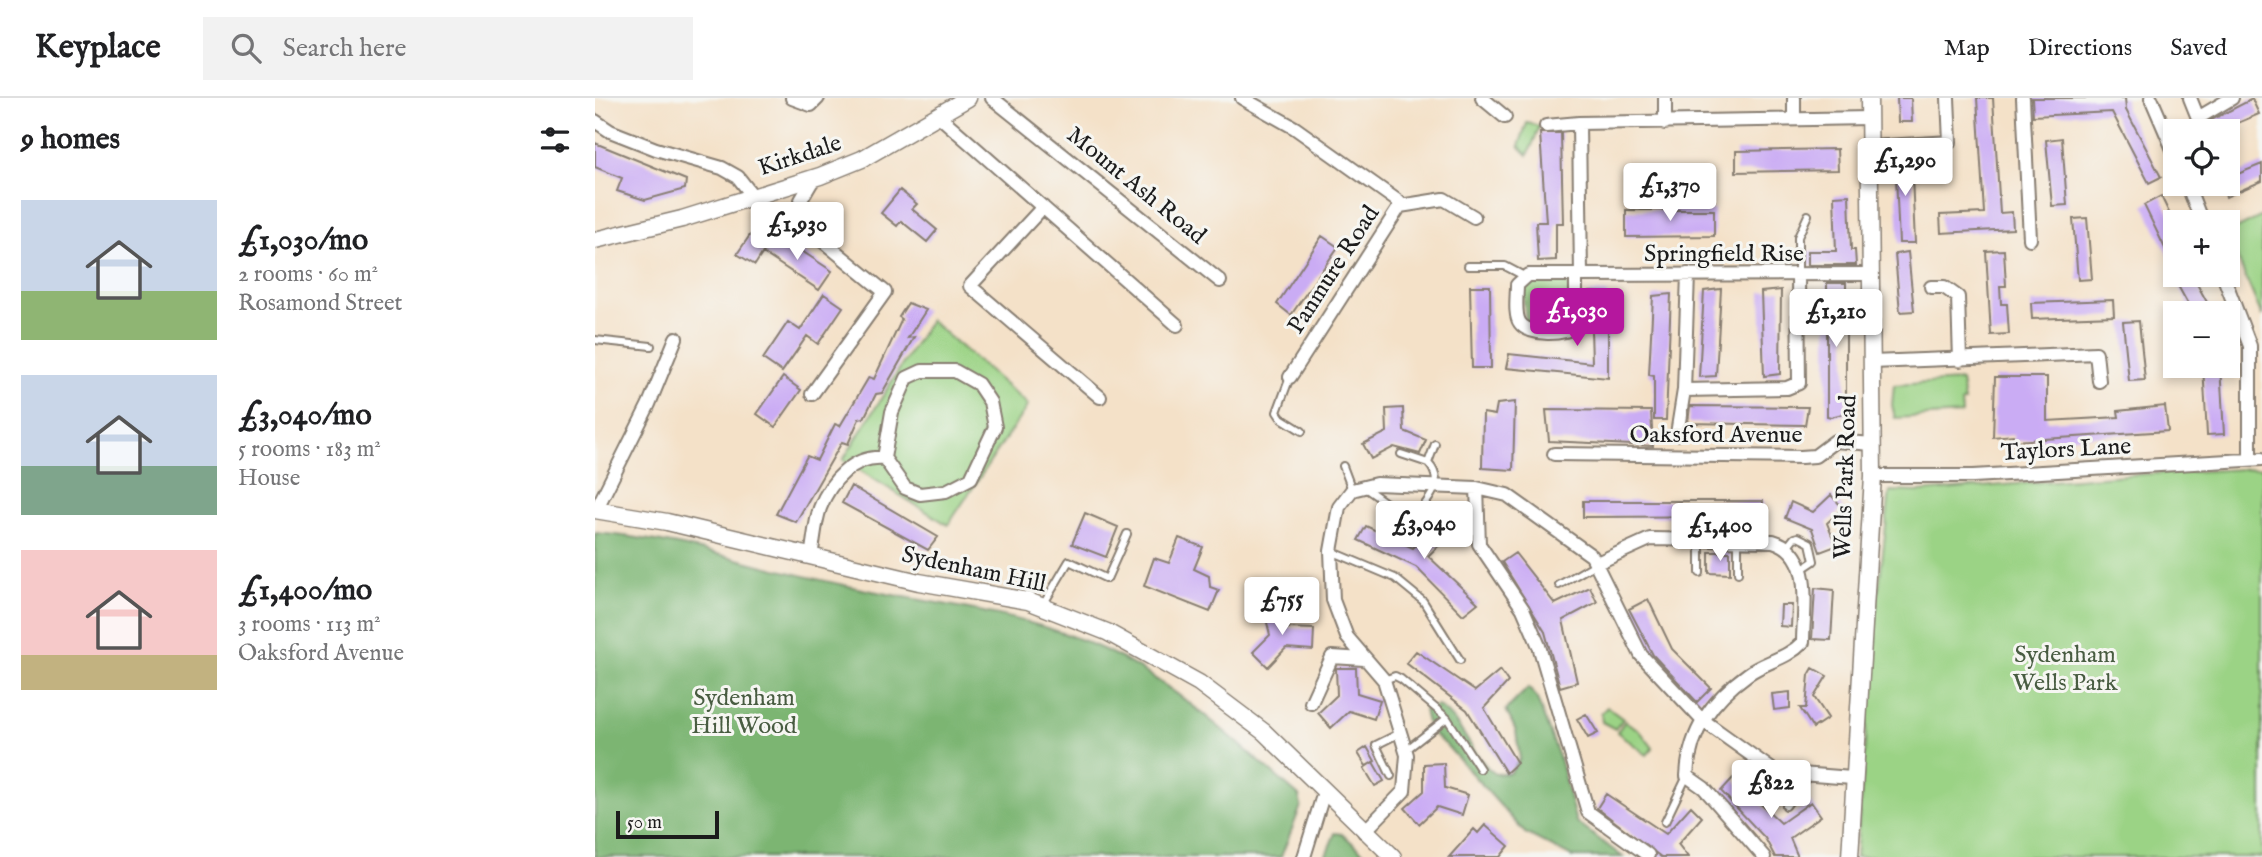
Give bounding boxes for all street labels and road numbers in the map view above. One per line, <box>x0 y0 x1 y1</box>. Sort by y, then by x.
street label: Mount Ash Road <box>1060 120 1212 252</box>
street label: Kirkdale <box>754 128 846 184</box>
street label: Panmure Road <box>1281 200 1387 340</box>
street label: Springfield Rise <box>1644 239 1804 270</box>
street label: Wells Park Road <box>1828 394 1864 560</box>
street label: Oaksford Avenue <box>1629 420 1803 451</box>
street label: Taylors Lane <box>2000 431 2132 469</box>
street label: Sydenham Hill <box>899 540 1050 601</box>

